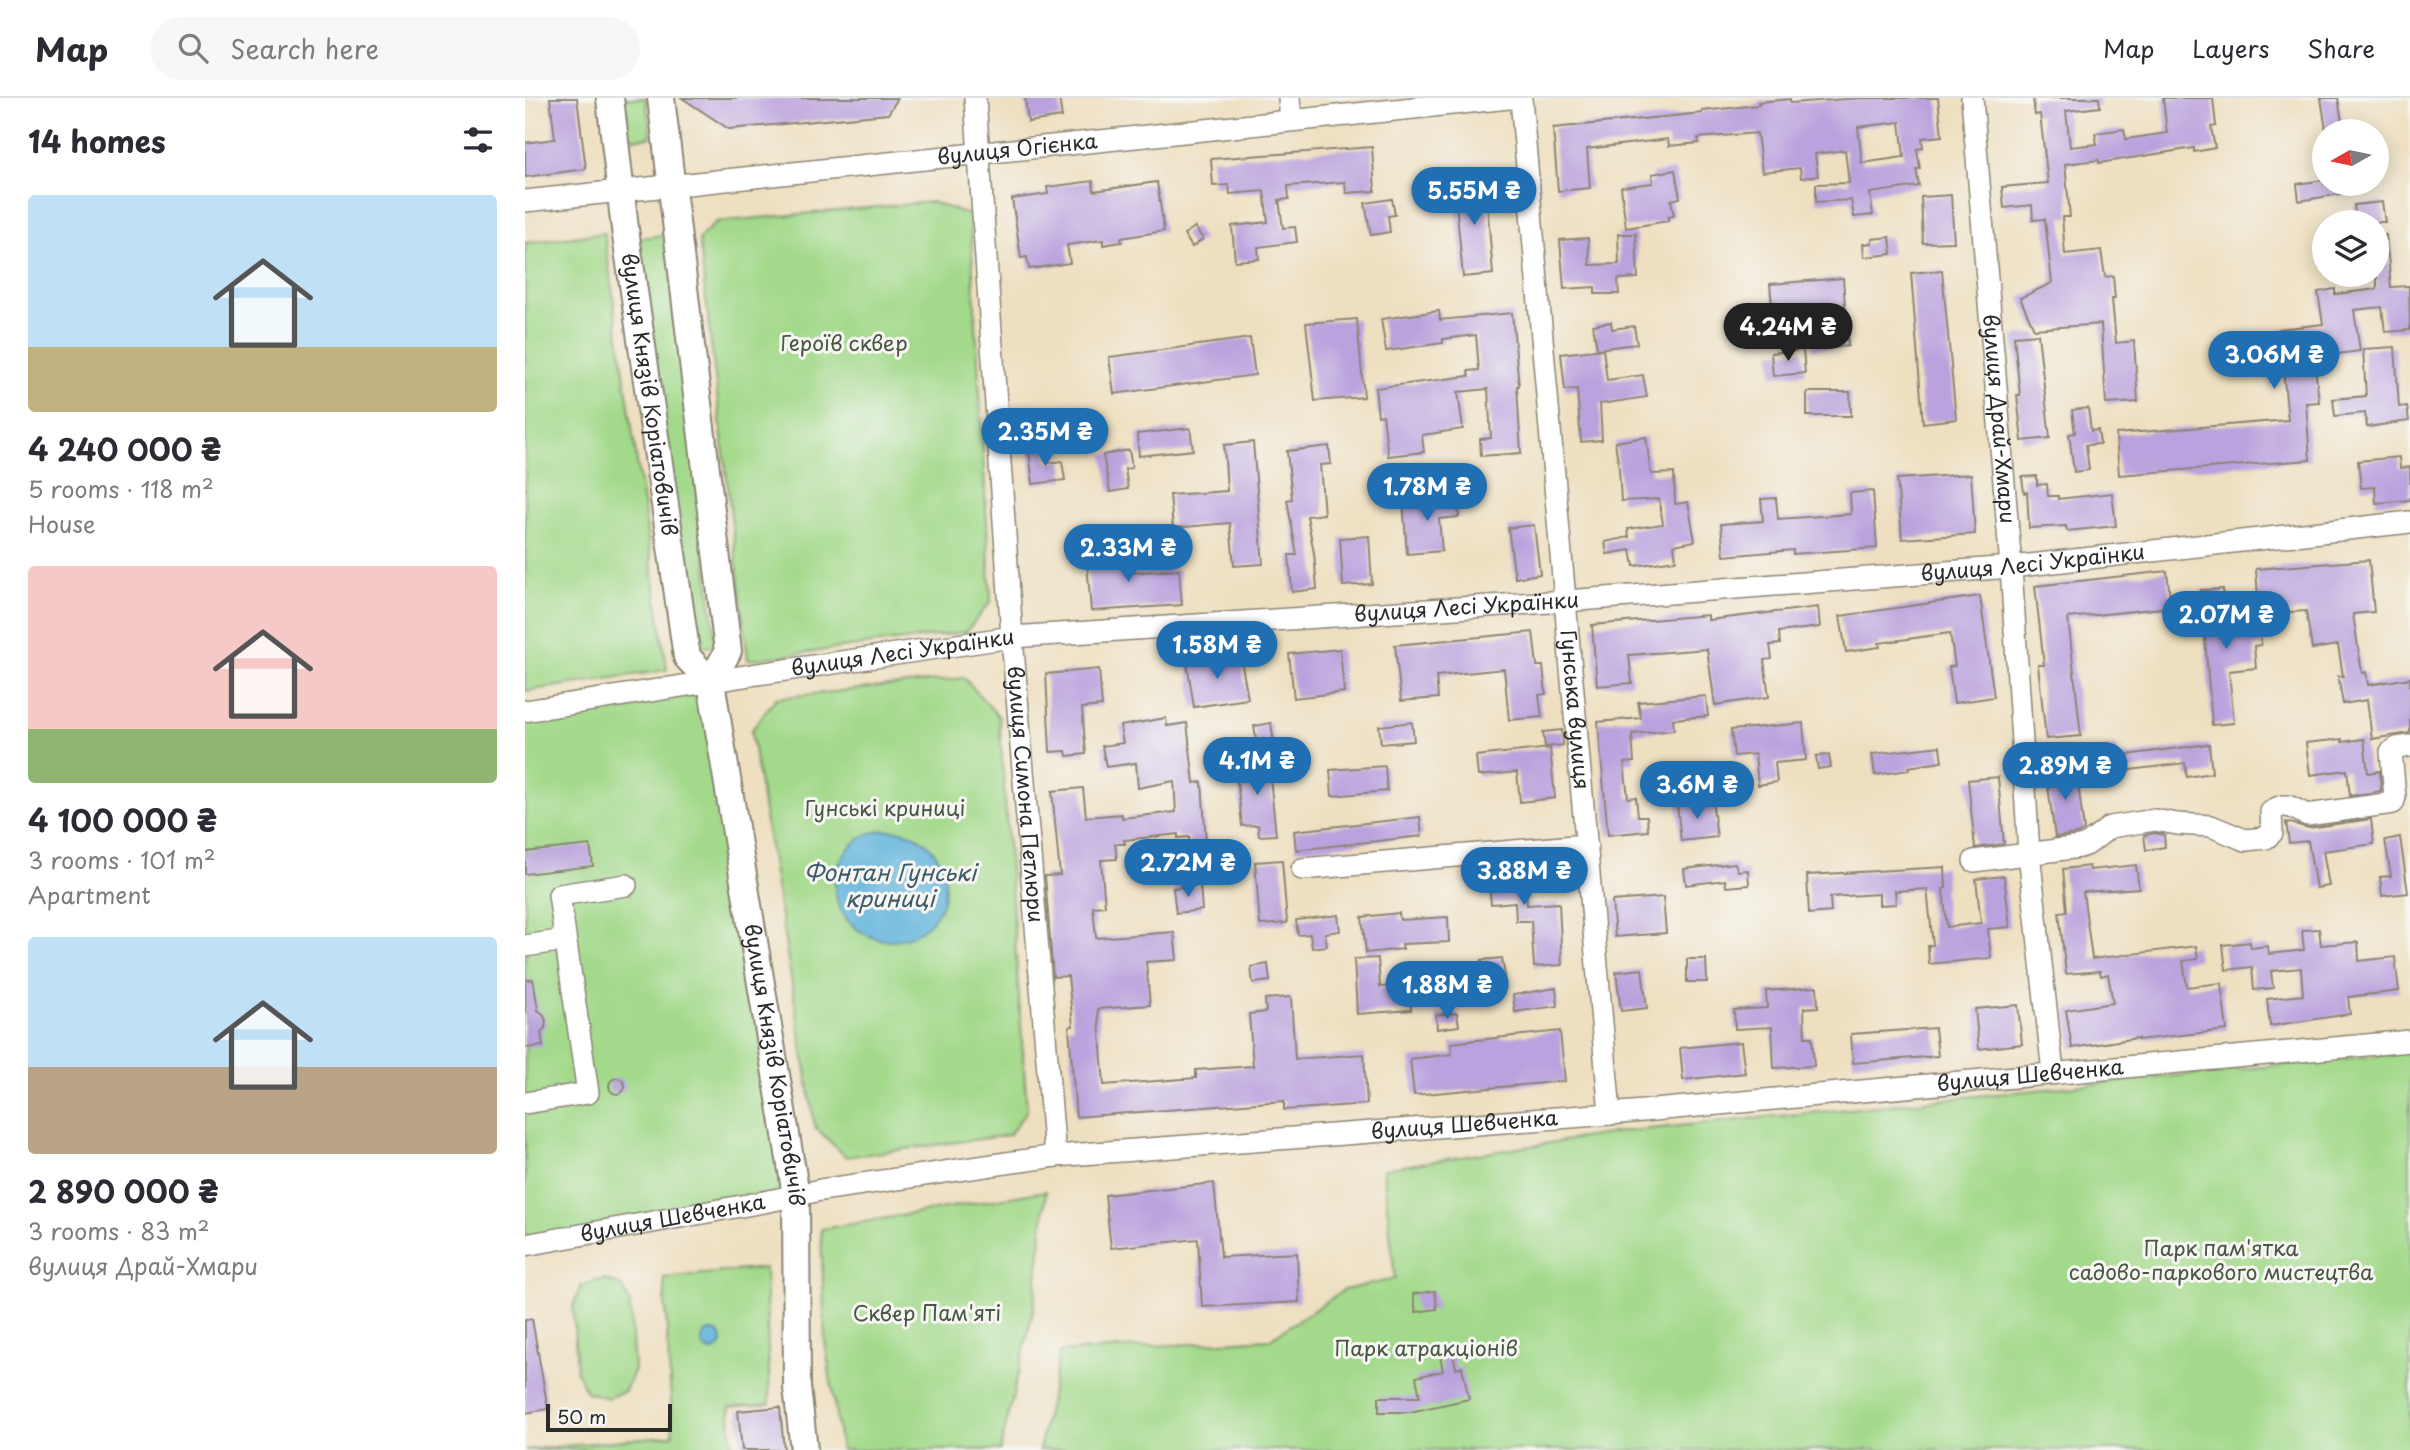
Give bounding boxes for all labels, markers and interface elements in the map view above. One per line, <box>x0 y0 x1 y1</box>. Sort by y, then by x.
search box <box>150 17 640 80</box>
text: Map <box>35 23 108 73</box>
icon: search <box>174 29 212 67</box>
text: Search here <box>230 29 379 68</box>
text: Map <box>2103 30 2154 66</box>
text: Layers <box>2192 30 2269 66</box>
text: Share <box>2307 30 2375 66</box>
text: 14 homes <box>28 118 166 163</box>
north arrow <box>2312 119 2389 196</box>
map controls <box>2312 119 2389 287</box>
icon: filters <box>459 121 497 159</box>
street label: вулиця Огієнка <box>935 123 1099 172</box>
pin: 5.55M ₴ <box>1409 167 1539 227</box>
text: 5.55M ₴ <box>1427 172 1521 207</box>
button: layers <box>2312 210 2389 287</box>
icon: home <box>200 240 326 366</box>
street label: вулиця Князів Коріатовичів <box>615 251 687 538</box>
pin: 4.24M ₴ <box>1723 303 1853 363</box>
text: 4.24M ₴ <box>1740 308 1836 343</box>
street label: вулиця Драй-Хмари <box>1976 313 2025 525</box>
park label: Героїв сквер <box>780 326 908 358</box>
pin: 3.06M ₴ <box>2209 331 2339 391</box>
text: 3.06M ₴ <box>2224 336 2324 371</box>
pin: 2.35M ₴ <box>980 408 1110 468</box>
text: 2.35M ₴ <box>997 413 1093 448</box>
text: 4 240 000 ₴ <box>28 426 221 471</box>
pin: 1.78M ₴ <box>1362 464 1492 523</box>
text: 1.78M ₴ <box>1383 468 1471 503</box>
text: 5 rooms · 118 m² <box>28 471 214 506</box>
text: House <box>28 506 95 541</box>
pin: 2.33M ₴ <box>1063 524 1193 584</box>
text: 2.33M ₴ <box>1080 529 1176 564</box>
street label: вулиця Лесі Українки <box>1919 534 2146 588</box>
street label: вулиця Лесі Українки <box>1353 582 1580 629</box>
pin: 2.07M ₴ <box>2161 592 2291 651</box>
text: 2.07M ₴ <box>2178 596 2274 631</box>
icon: home <box>200 611 326 737</box>
street label: вулиця Лесі Українки <box>789 619 1016 683</box>
pin: 1.58M ₴ <box>1152 622 1282 681</box>
text: 1.58M ₴ <box>1172 626 1262 661</box>
street label: Гунська вулиця <box>1554 628 1600 791</box>
street label: вулиця Симона Петлюри <box>1000 664 1054 924</box>
pin: 4.1M ₴ <box>1200 738 1314 797</box>
text: 4.1M ₴ <box>1219 742 1295 777</box>
pin: 2.89M ₴ <box>2000 742 2130 802</box>
text: 2.89M ₴ <box>2019 747 2111 782</box>
pin: 3.6M ₴ <box>1640 762 1754 821</box>
text: 3.6M ₴ <box>1656 766 1738 801</box>
park label: Гунські криниці <box>805 791 965 823</box>
text: 4 100 000 ₴ <box>28 797 217 842</box>
pin: 2.72M ₴ <box>1123 840 1253 899</box>
text: 3 rooms · 101 m² <box>28 842 216 877</box>
text: 2.72M ₴ <box>1140 844 1236 879</box>
pin: 3.88M ₴ <box>1459 848 1589 907</box>
text: 3.88M ₴ <box>1477 852 1571 887</box>
water label: Фонтан Гунські криниці <box>804 854 980 915</box>
text: Apartment <box>28 877 151 912</box>
street label: вулиця Князів Коріатовичів <box>737 921 814 1206</box>
pin: 1.88M ₴ <box>1382 962 1512 1021</box>
text: 1.88M ₴ <box>1402 966 1492 1001</box>
icon: home <box>200 982 326 1108</box>
street label: вулиця Шевченка <box>1935 1049 2125 1098</box>
street label: вулиця Шевченка <box>1370 1100 1559 1146</box>
text: 2 890 000 ₴ <box>28 1168 218 1213</box>
street label: вулиця Шевченка <box>577 1184 767 1249</box>
text: 3 rooms · 83 m² <box>28 1213 210 1248</box>
park label: Парк пам'ятка садово-паркового мистецтва <box>2069 1231 2374 1287</box>
text: вулиця Драй-Хмари <box>28 1248 258 1283</box>
park label: Сквер Пам'яті <box>853 1296 1001 1328</box>
park label: Парк атракціонів <box>1334 1331 1518 1363</box>
scale bar <box>546 1401 672 1433</box>
text: 50 m <box>557 1402 606 1430</box>

